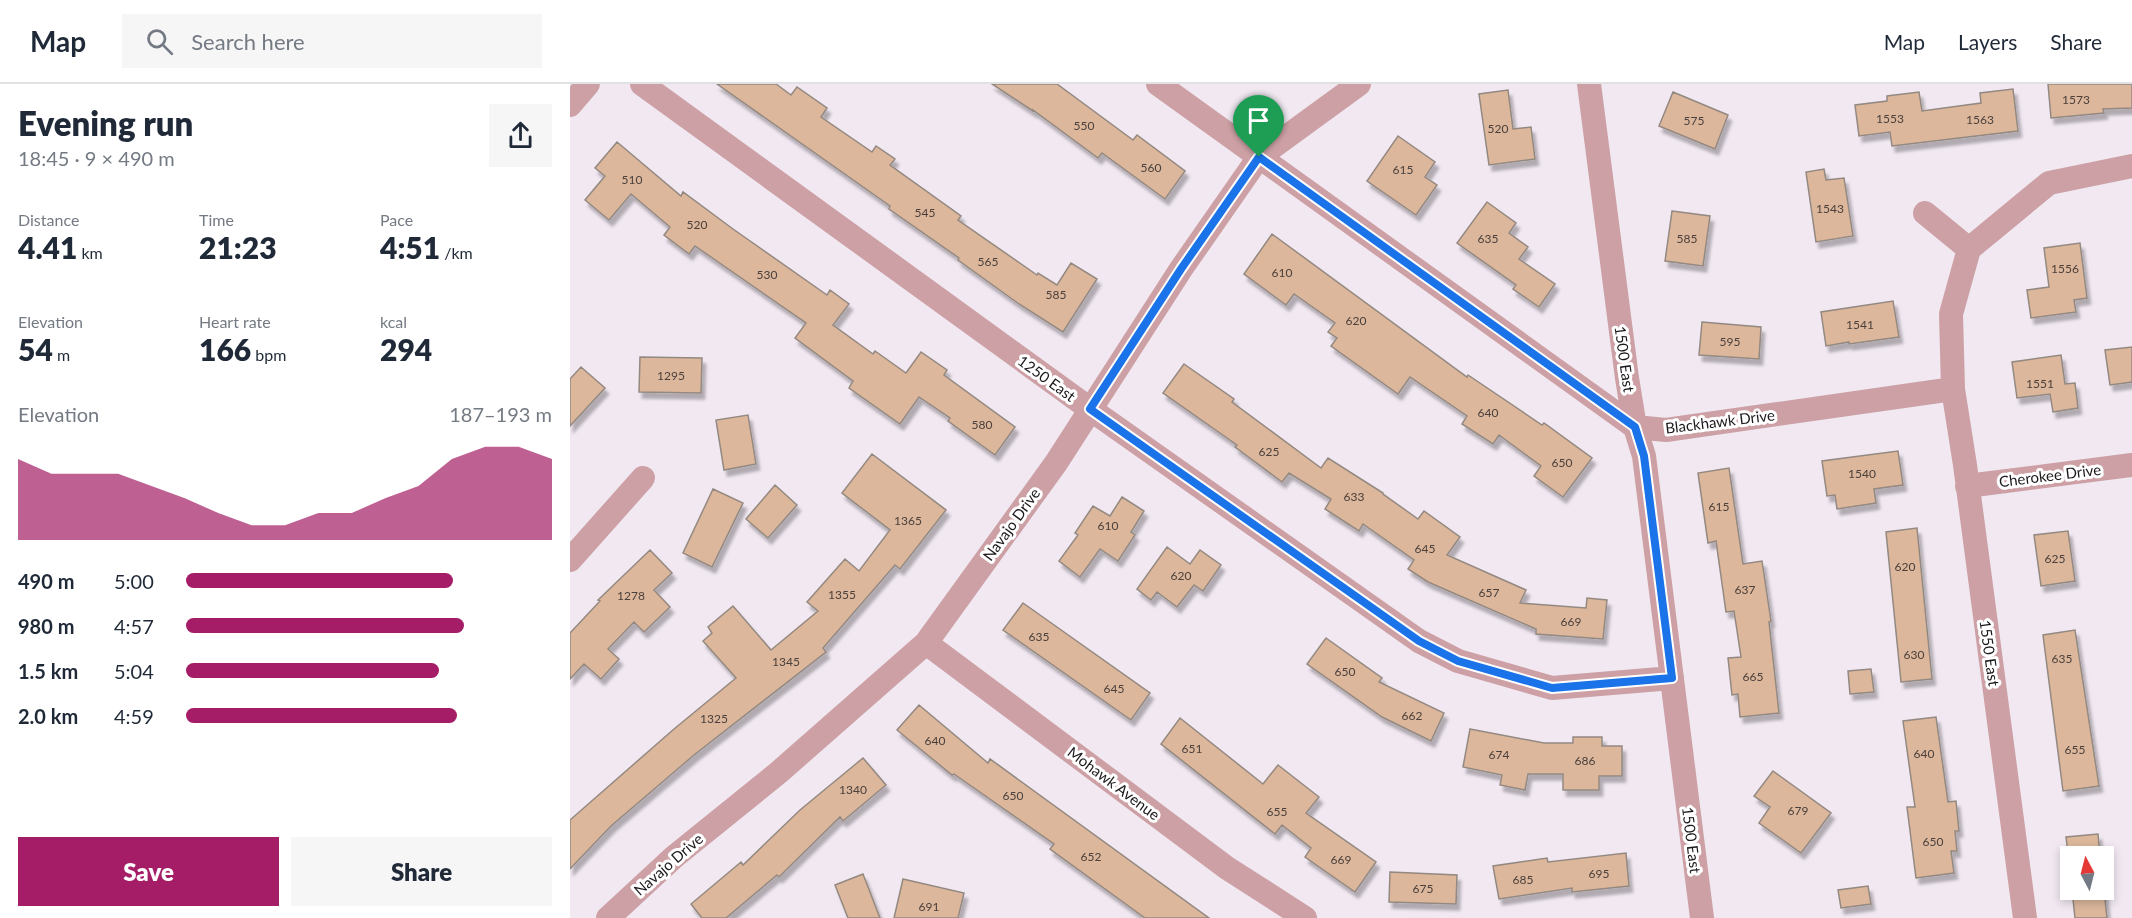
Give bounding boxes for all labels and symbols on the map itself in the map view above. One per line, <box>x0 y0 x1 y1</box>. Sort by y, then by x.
house number: 1573 <box>2062 92 2090 107</box>
pin <box>1233 95 1284 157</box>
house number: 1553 <box>1876 111 1904 126</box>
house number: 1563 <box>1966 112 1994 127</box>
house number: 575 <box>1684 113 1704 128</box>
house number: 550 <box>1074 118 1094 133</box>
house number: 520 <box>1488 121 1508 136</box>
house number: 560 <box>1141 160 1161 175</box>
house number: 615 <box>1393 162 1413 177</box>
house number: 510 <box>622 172 642 187</box>
house number: 1543 <box>1816 201 1844 216</box>
house number: 545 <box>915 205 935 220</box>
house number: 520 <box>687 217 707 232</box>
house number: 635 <box>1478 231 1498 246</box>
house number: 585 <box>1677 231 1697 246</box>
house number: 565 <box>978 254 998 269</box>
house number: 1556 <box>2051 261 2079 276</box>
house number: 610 <box>1272 265 1292 280</box>
house number: 530 <box>757 267 777 282</box>
house number: 585 <box>1046 287 1066 302</box>
house number: 620 <box>1346 313 1366 328</box>
house number: 1541 <box>1846 317 1874 332</box>
street label: 1500 East <box>1611 325 1639 394</box>
house number: 595 <box>1720 334 1740 349</box>
street label: 1250 East <box>1015 351 1080 405</box>
house number: 1295 <box>657 368 685 383</box>
house number: 1551 <box>2026 376 2054 391</box>
house number: 640 <box>1478 405 1498 420</box>
street label: Blackhawk Drive <box>1664 405 1776 437</box>
house number: 580 <box>972 417 992 432</box>
house number: 625 <box>1259 444 1279 459</box>
house number: 650 <box>1552 455 1572 470</box>
street label: Cherokee Drive <box>1998 460 2102 490</box>
house number: 1540 <box>1848 466 1876 481</box>
street label: Navajo Drive <box>979 484 1043 564</box>
house number: 633 <box>1344 489 1364 504</box>
house number: 615 <box>1709 499 1729 514</box>
house number: 1365 <box>894 513 922 528</box>
house number: 610 <box>1098 518 1118 533</box>
house number: 645 <box>1415 541 1435 556</box>
house number: 625 <box>2045 551 2065 566</box>
house number: 620 <box>1895 559 1915 574</box>
house number: 620 <box>1171 568 1191 583</box>
house number: 637 <box>1735 582 1755 597</box>
house number: 657 <box>1479 585 1499 600</box>
house number: 1355 <box>828 587 856 602</box>
house number: 1278 <box>617 588 645 603</box>
house number: 669 <box>1561 614 1581 629</box>
street label: 1550 East <box>1976 619 2004 688</box>
house number: 635 <box>1029 629 1049 644</box>
house number: 630 <box>1904 647 1924 662</box>
house number: 635 <box>2052 651 2072 666</box>
house number: 1345 <box>772 654 800 669</box>
house number: 650 <box>1335 664 1355 679</box>
house number: 665 <box>1743 669 1763 684</box>
house number: 645 <box>1104 681 1124 696</box>
house number: 662 <box>1402 708 1422 723</box>
house number: 1325 <box>700 711 728 726</box>
house number: 640 <box>925 733 945 748</box>
house number: 651 <box>1182 741 1202 756</box>
house number: 655 <box>2065 742 2085 757</box>
street label: Mohawk Avenue <box>1065 743 1164 823</box>
house number: 640 <box>1914 746 1934 761</box>
house number: 674 <box>1489 747 1509 762</box>
house number: 686 <box>1575 753 1595 768</box>
house number: 1340 <box>839 782 867 797</box>
house number: 650 <box>1003 788 1023 803</box>
house number: 679 <box>1788 803 1808 818</box>
house number: 655 <box>1267 804 1287 819</box>
street label: 1500 East <box>1679 806 1705 875</box>
street label: Navajo Drive <box>630 829 706 899</box>
house number: 650 <box>1923 834 1943 849</box>
north arrow <box>2060 846 2114 900</box>
house number: 652 <box>1081 849 1101 864</box>
house number: 669 <box>1331 852 1351 867</box>
house number: 695 <box>1589 866 1609 881</box>
house number: 685 <box>1513 872 1533 887</box>
house number: 675 <box>1413 881 1433 896</box>
house number: 691 <box>919 899 939 914</box>

